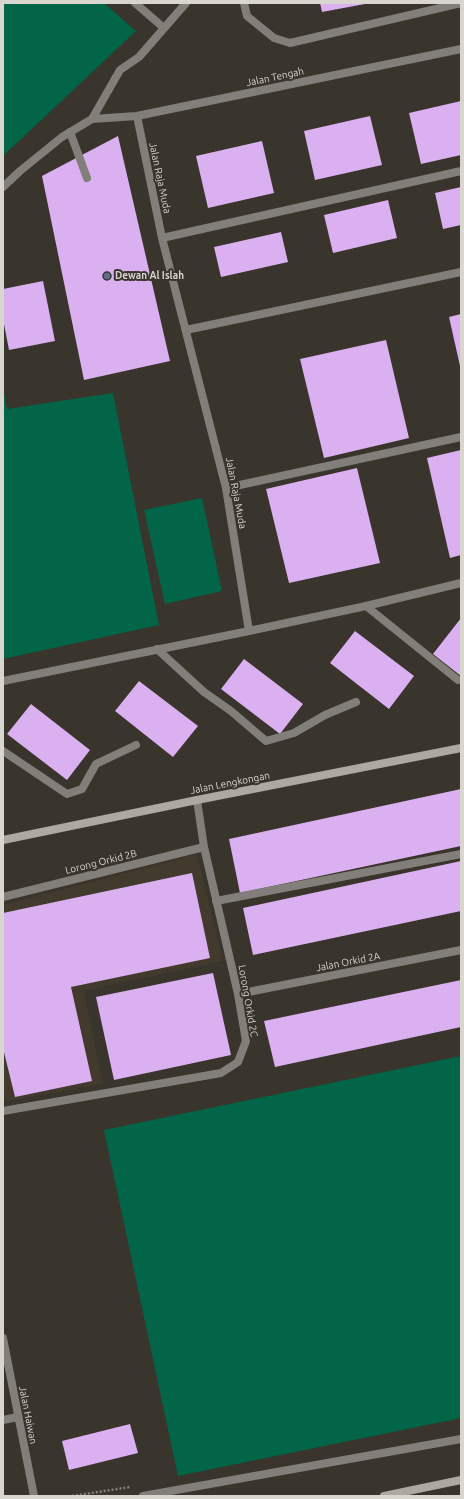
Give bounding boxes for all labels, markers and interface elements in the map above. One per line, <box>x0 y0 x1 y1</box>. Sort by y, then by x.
street label: Jalan Tengah <box>245 65 305 89</box>
street label: Jalan Raja Muda <box>147 141 173 215</box>
place label: Dewan Al Islah <box>115 270 184 282</box>
marker: Dewan Al Islah <box>102 271 112 281</box>
street label: Jalan Raja Muda <box>223 456 249 530</box>
street label: Jalan Lengkongan <box>189 769 271 797</box>
street label: Lorong Orkid 2B <box>64 847 138 877</box>
street label: Jalan Orkid 2A <box>315 950 381 974</box>
street label: Lorong Orkid 2C <box>236 964 260 1038</box>
street label: Jalan Haiwan <box>16 1385 40 1445</box>

